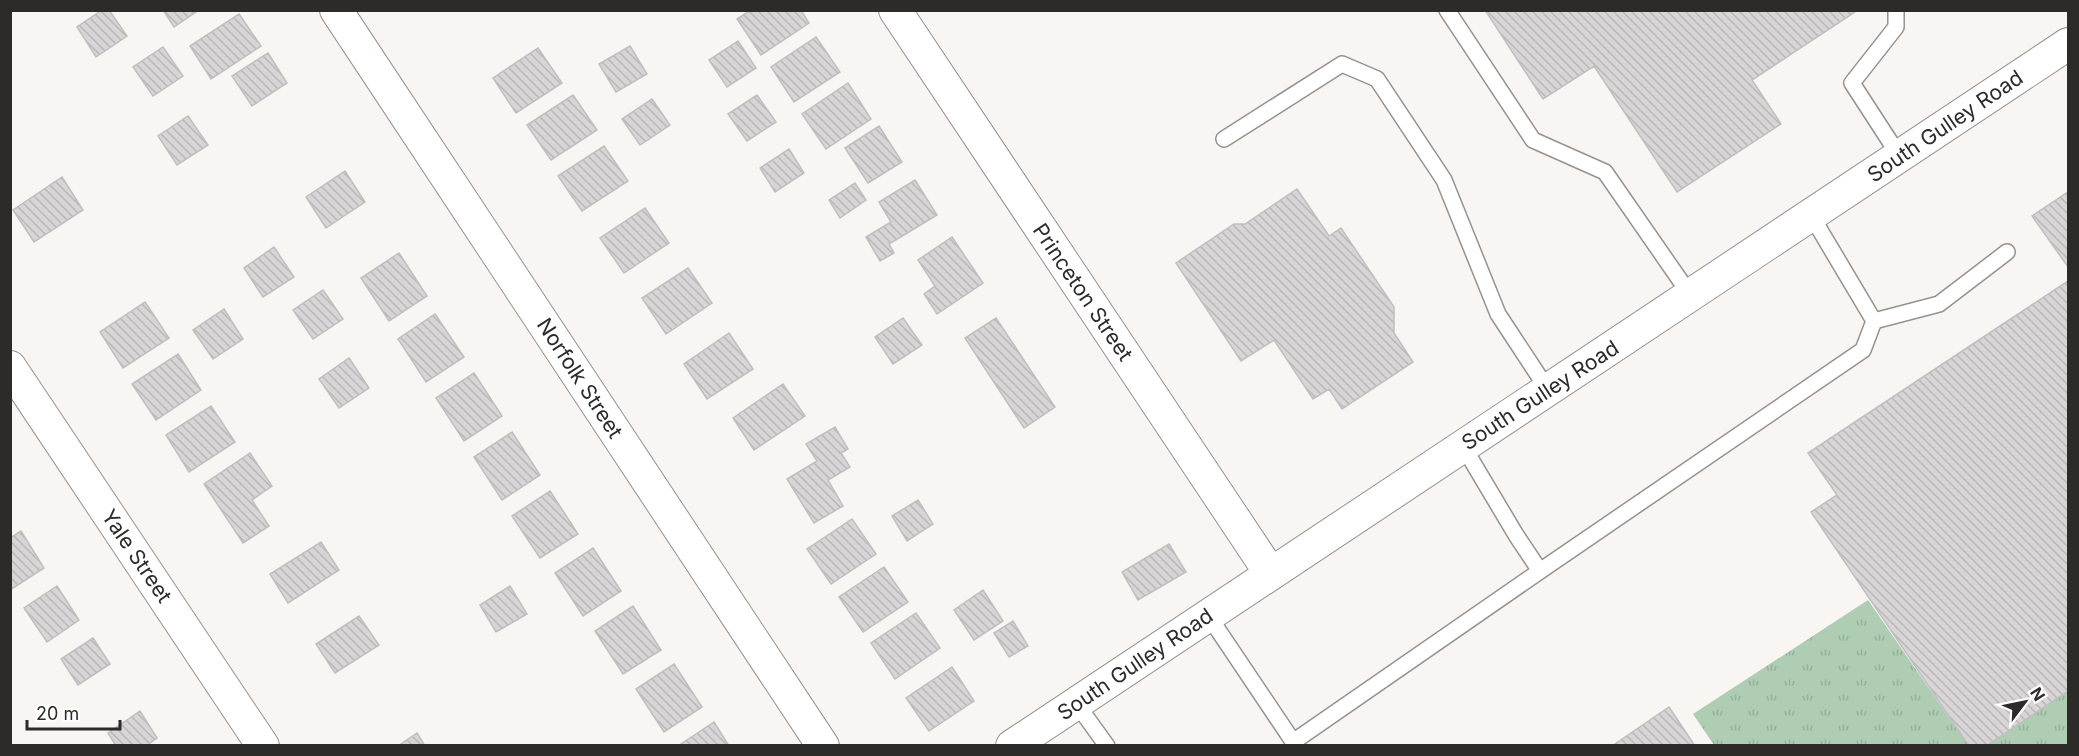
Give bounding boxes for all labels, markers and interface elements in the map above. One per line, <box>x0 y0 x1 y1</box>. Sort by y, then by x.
street label: South Gulley Road <box>1863 65 2027 187</box>
street label: Princeton Street <box>1028 219 1138 366</box>
street label: Norfolk Street <box>532 313 628 443</box>
street label: South Gulley Road <box>1457 335 1623 455</box>
street label: Yale Street <box>97 505 177 607</box>
street label: South Gulley Road <box>1053 603 1217 725</box>
north arrow <box>1995 672 2055 732</box>
text: N <box>2026 684 2049 705</box>
scale bar <box>27 693 120 731</box>
text: 20 m <box>36 703 79 724</box>

